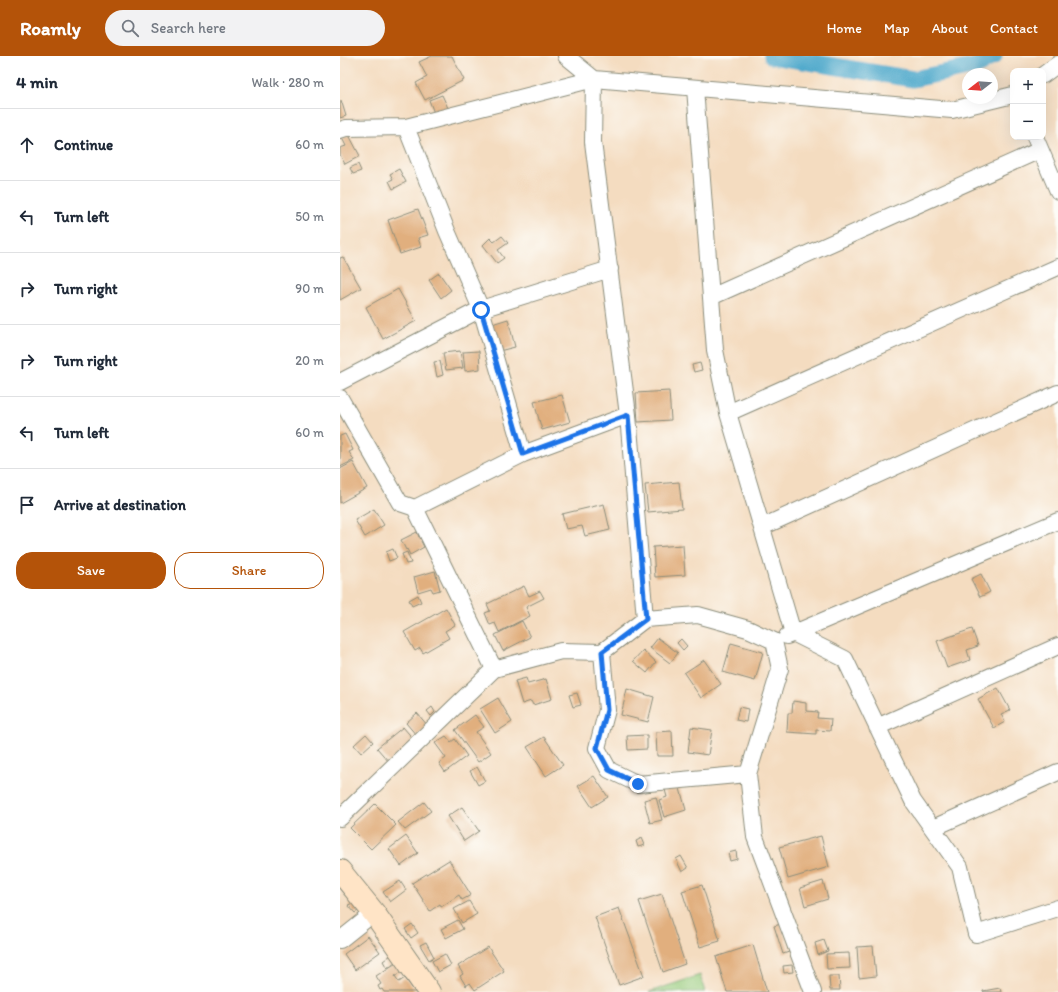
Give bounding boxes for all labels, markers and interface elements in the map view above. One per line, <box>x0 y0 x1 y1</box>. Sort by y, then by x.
search box <box>105 10 385 46</box>
text: Roamly <box>20 17 81 40</box>
icon: search <box>119 17 141 39</box>
text: Search here <box>151 19 226 37</box>
text: Home <box>827 20 862 37</box>
text: Map <box>884 20 910 37</box>
text: About <box>932 20 968 37</box>
text: Contact <box>990 20 1038 37</box>
north arrow <box>962 68 998 104</box>
map controls <box>1010 68 1046 140</box>
button: + <box>1010 68 1046 104</box>
text: 4 min <box>16 72 58 92</box>
text: Walk · 280 m <box>251 75 324 90</box>
button: − <box>1010 104 1046 140</box>
icon: ahead <box>16 134 38 156</box>
text: Continue <box>54 136 113 154</box>
text: 60 m <box>295 137 324 152</box>
icon: left <box>16 206 38 228</box>
text: Turn left <box>54 208 109 226</box>
text: 50 m <box>295 209 324 224</box>
icon: right <box>16 278 38 300</box>
text: Turn right <box>54 280 118 298</box>
text: 90 m <box>295 281 324 296</box>
route start <box>472 301 490 319</box>
icon: right <box>16 350 38 372</box>
text: Turn right <box>54 352 118 370</box>
text: 20 m <box>295 353 324 368</box>
icon: left <box>16 422 38 444</box>
text: Turn left <box>54 424 109 442</box>
text: 60 m <box>295 425 324 440</box>
icon: arrive <box>16 494 38 516</box>
text: Arrive at destination <box>54 496 186 514</box>
button: Save <box>16 552 166 589</box>
button: Share <box>174 552 324 589</box>
route end <box>629 775 647 793</box>

